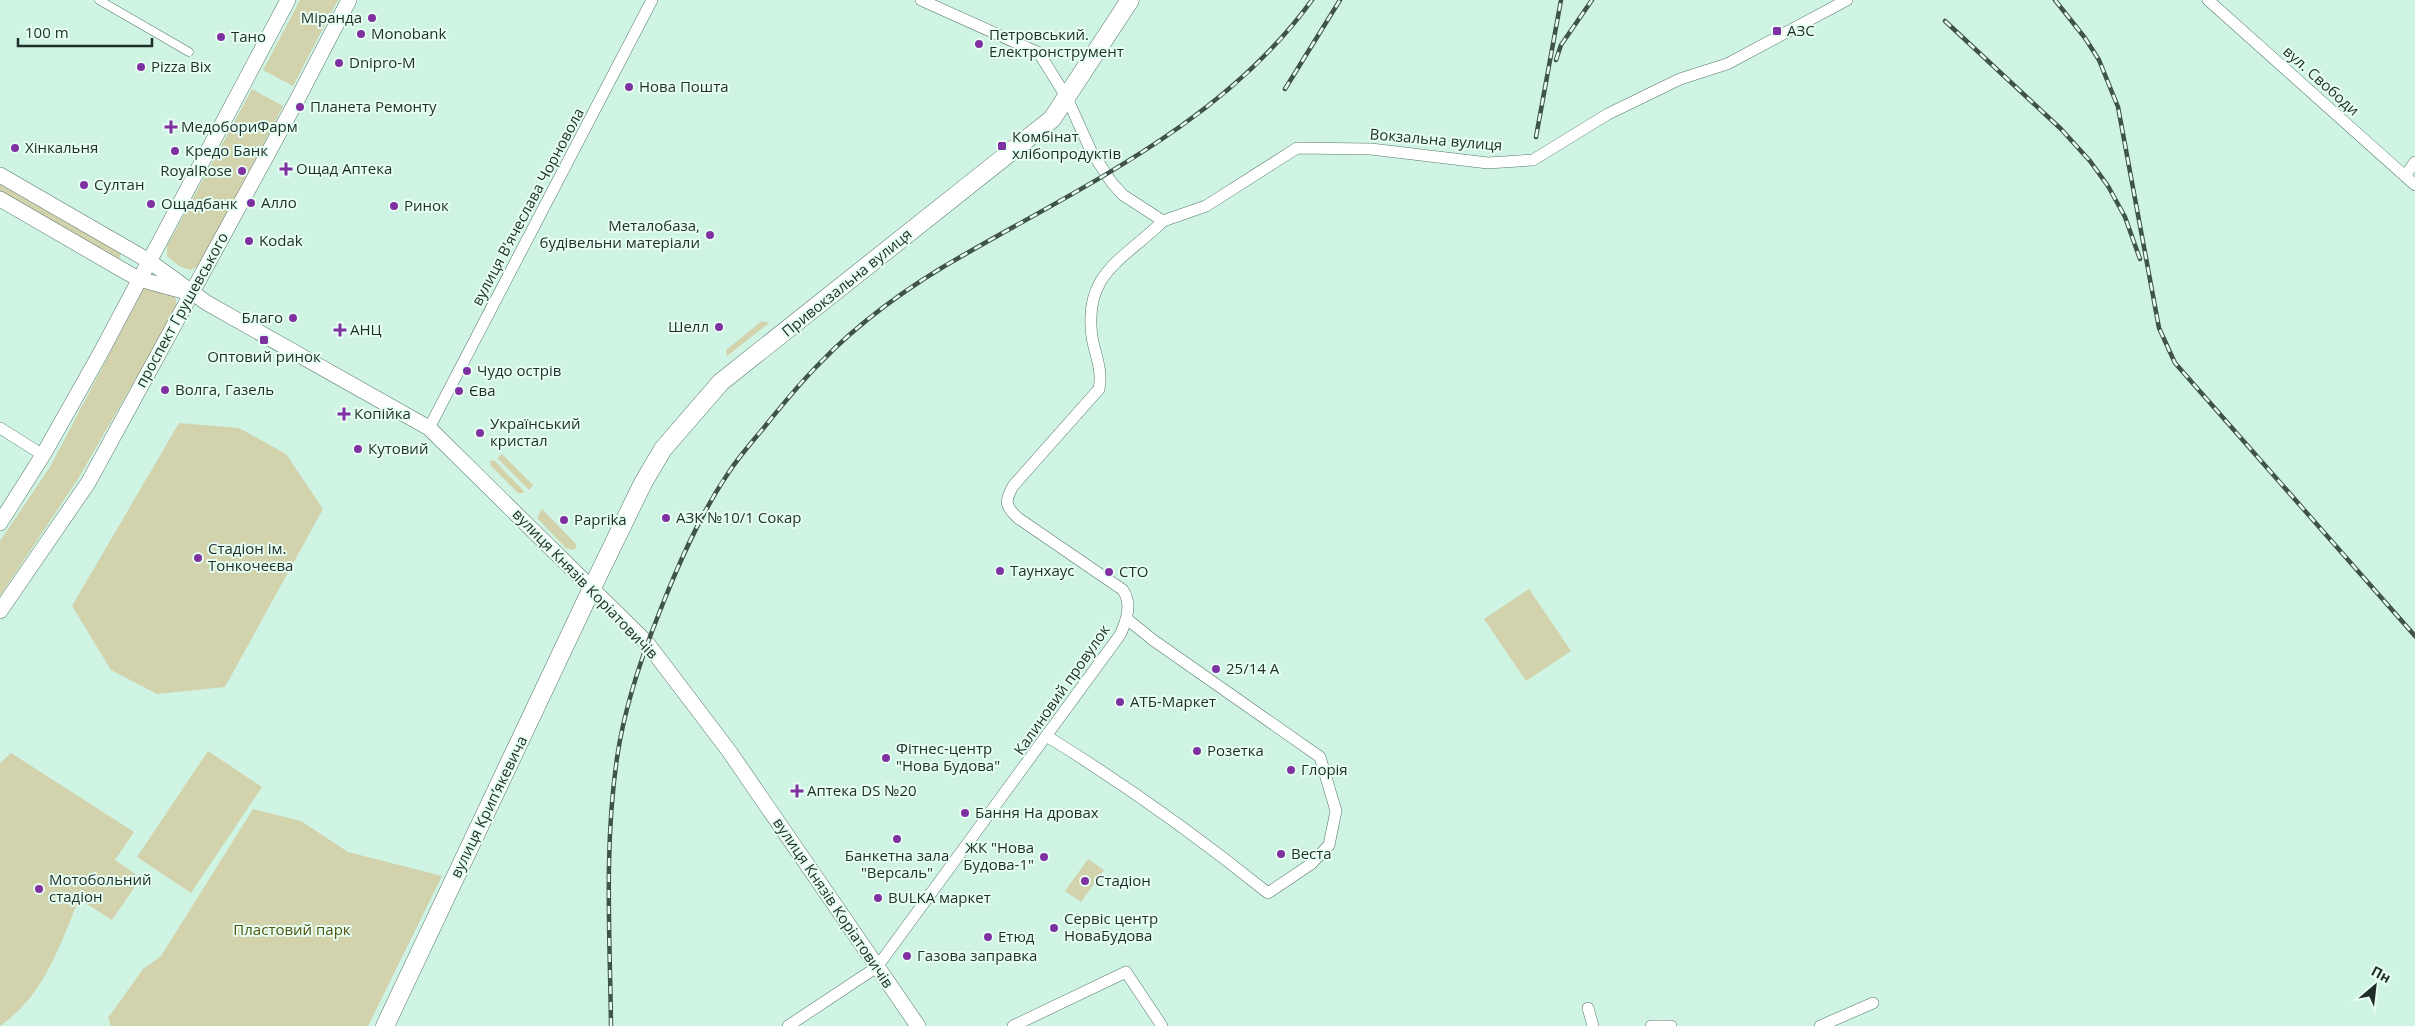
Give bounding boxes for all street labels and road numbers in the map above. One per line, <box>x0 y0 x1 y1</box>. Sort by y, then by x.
street label: вул. Свободи <box>2279 41 2364 120</box>
street label: вулиця В'ячеслава Чорновола <box>466 104 588 309</box>
street label: Вокзальна вулиця <box>1369 123 1503 155</box>
street label: Привокзальна вулиця <box>777 224 916 341</box>
street label: проспект Грушевського <box>130 228 232 391</box>
street label: вулиця Князів Коріатовичів <box>509 504 663 663</box>
street label: Калиновий провулок <box>1009 620 1114 759</box>
street label: вулиця Крипʼякевича <box>445 732 531 881</box>
street label: вулиця Князів Коріатовичів <box>769 813 898 992</box>

